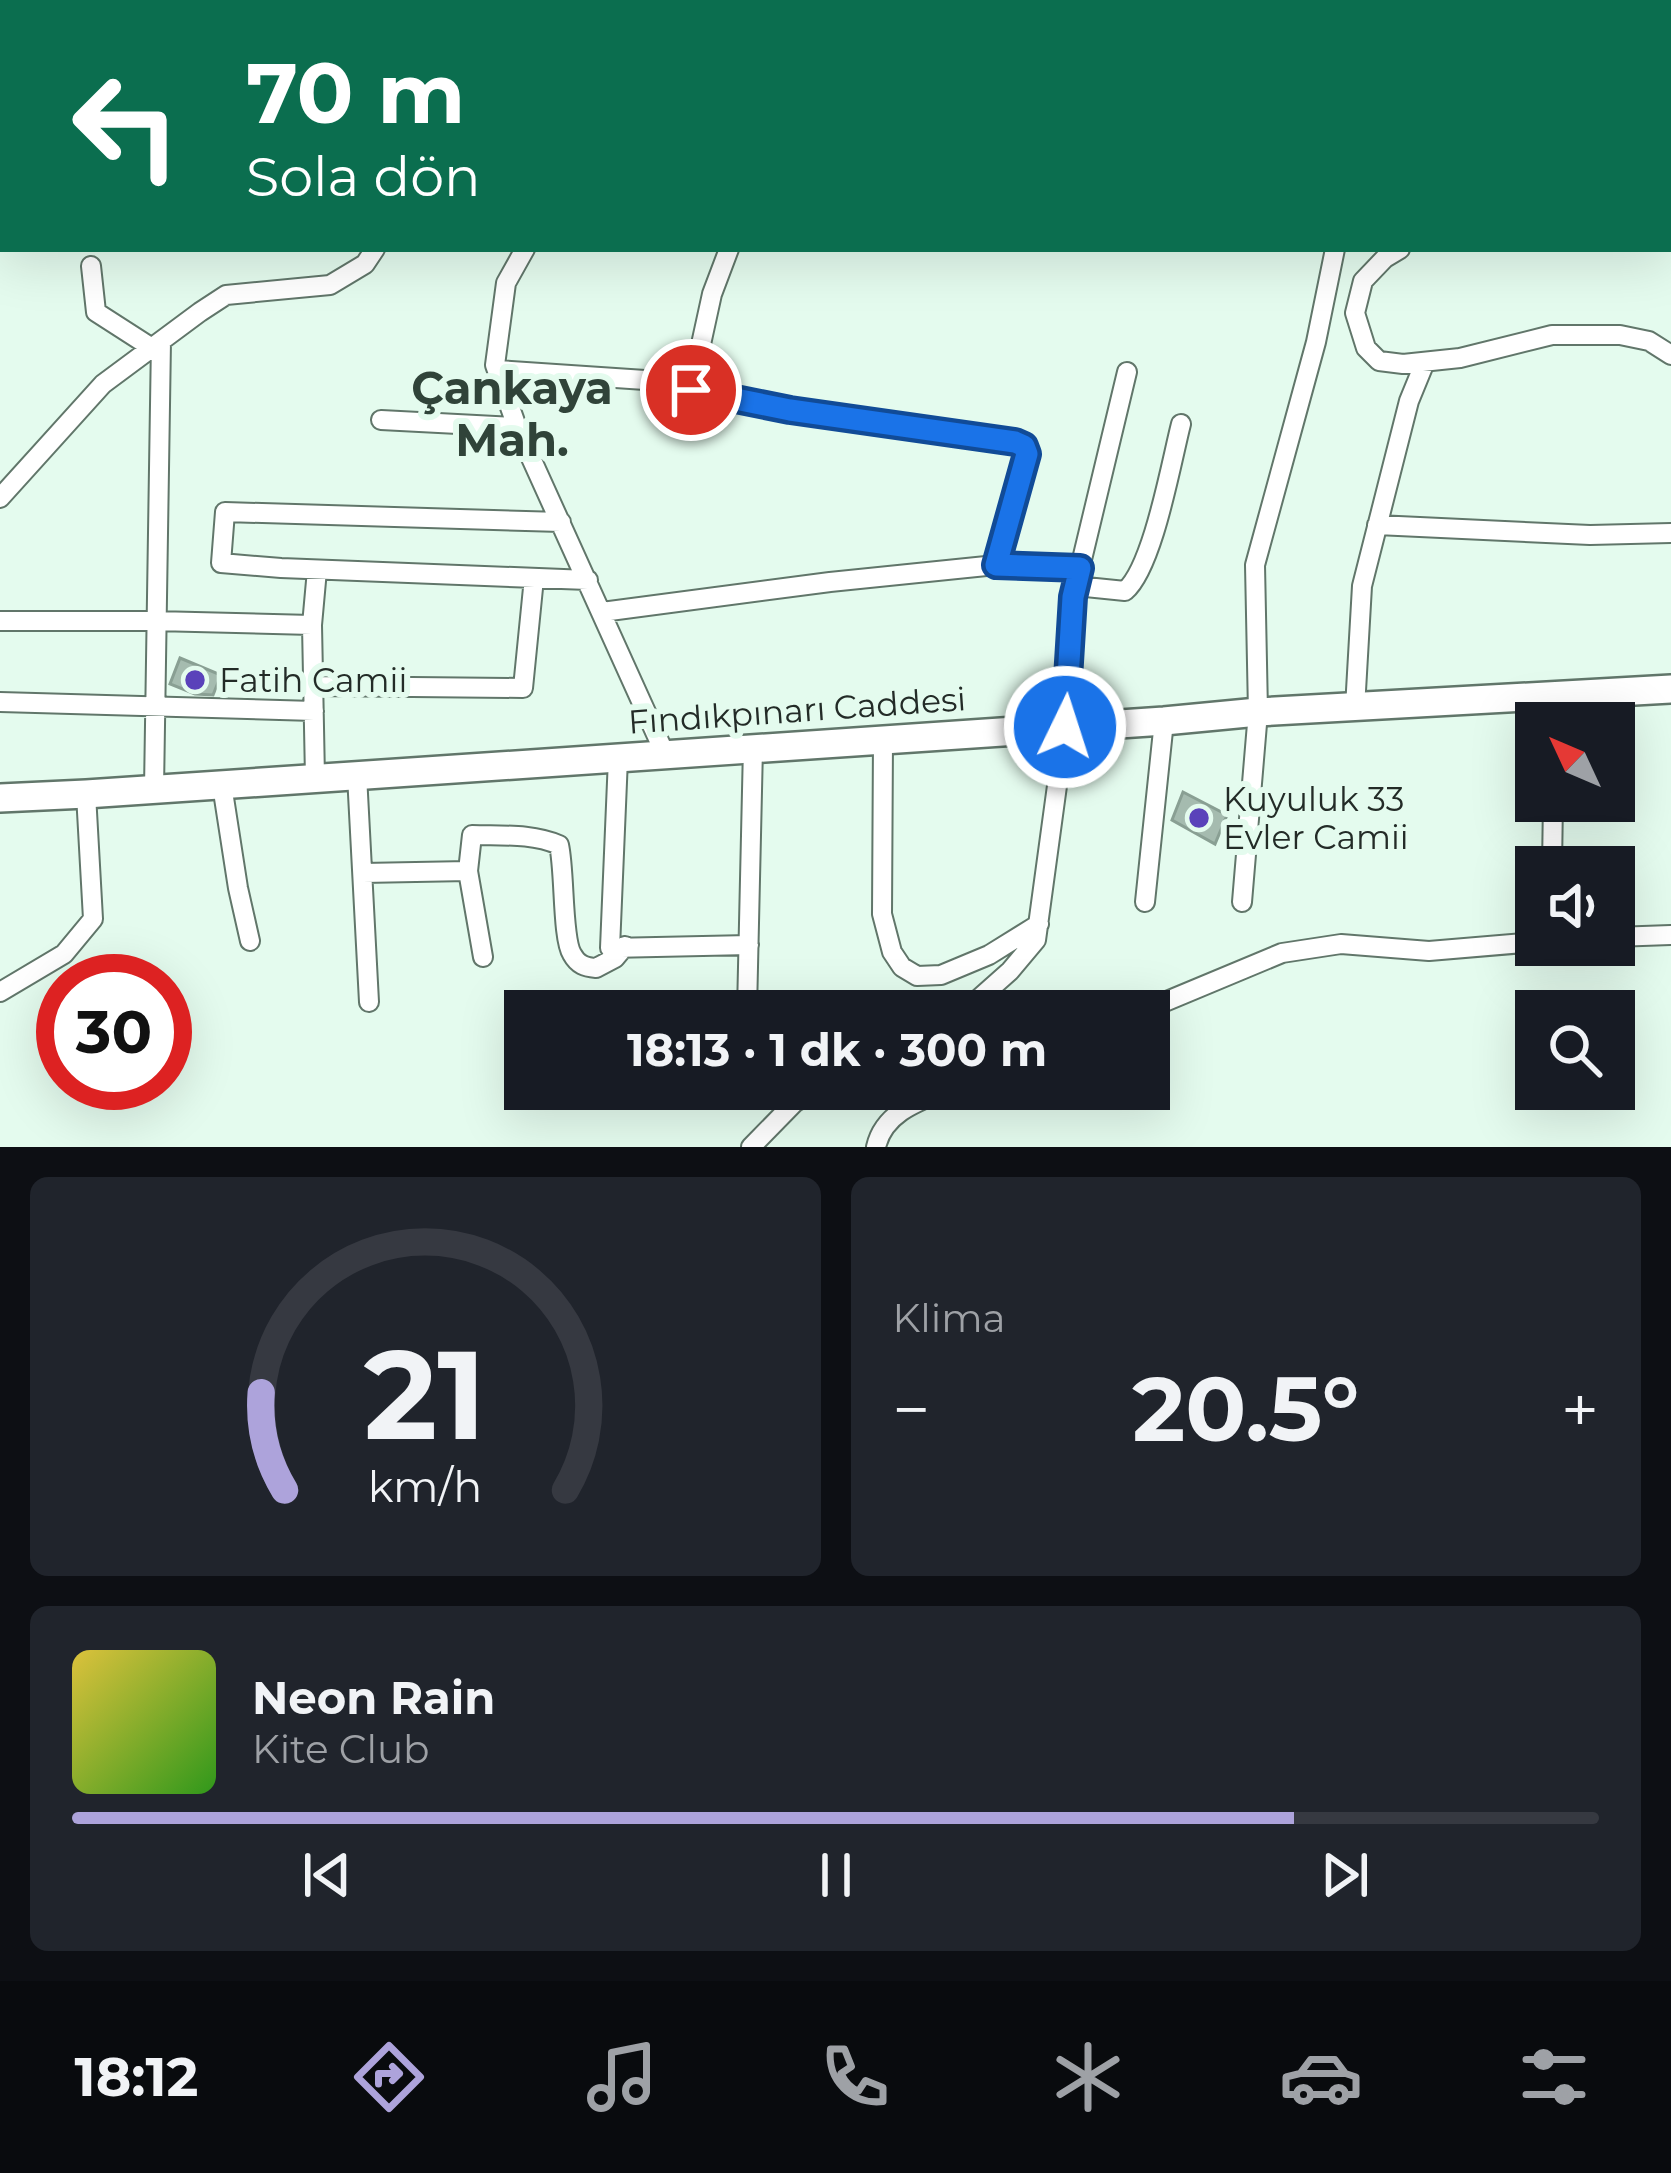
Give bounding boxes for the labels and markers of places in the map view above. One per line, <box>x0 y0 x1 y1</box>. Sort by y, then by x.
pin <box>640 339 742 441</box>
place label: Fatih Camii <box>219 660 407 700</box>
marker: Fatih Camii <box>182 667 208 693</box>
place label: Kuyuluk 33 Evler Camii <box>1223 779 1409 857</box>
marker: Kuyuluk 33 Evler Camii <box>1186 805 1212 831</box>

